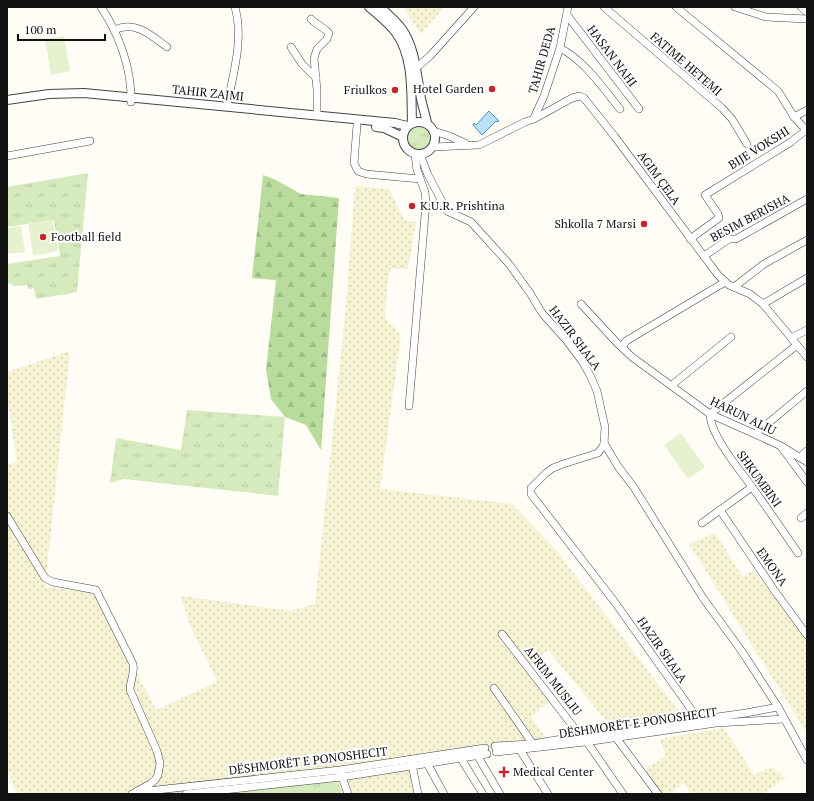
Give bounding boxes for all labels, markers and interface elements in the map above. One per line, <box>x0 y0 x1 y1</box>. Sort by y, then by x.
scale bar <box>18 16 105 42</box>
text: 100 m <box>24 22 57 37</box>
street label: HASAN NAHI <box>584 22 640 89</box>
street label: TAHIR DEDA <box>525 24 559 95</box>
street label: FATIME HETEMI <box>648 29 725 99</box>
street label: TAHIR ZAJMI <box>171 81 245 104</box>
place label: Hotel Garden <box>413 81 484 96</box>
place label: Friulkos <box>344 82 387 97</box>
marker: Hotel Garden <box>487 84 497 94</box>
marker: Friulkos <box>390 85 400 95</box>
street label: BIJE VOKSHI <box>725 123 792 172</box>
street label: AGIM ÇELA <box>635 148 684 208</box>
street label: BESIM BERISHA <box>707 190 793 245</box>
place label: K.U.R. Prishtina <box>420 198 505 213</box>
marker: K.U.R. Prishtina <box>407 201 417 211</box>
place label: Shkolla 7 Marsi <box>554 216 636 231</box>
marker: Shkolla 7 Marsi <box>639 219 649 229</box>
place label: Football field <box>51 229 122 244</box>
marker: Football field <box>38 232 48 242</box>
street label: HAZIR SHALA <box>546 302 605 374</box>
street label: HARUN ALIU <box>708 393 778 438</box>
street label: SHKUMBINI <box>734 448 785 510</box>
street label: EMONA <box>754 545 791 589</box>
street label: HAZIR SHALA <box>634 614 691 686</box>
street label: AFRIM MUSLIU <box>522 643 585 718</box>
street label: DËSHMORËT E PONOSHECIT <box>558 704 719 741</box>
street label: DËSHMORËT E PONOSHECIT <box>228 743 389 778</box>
place label: Medical Center <box>513 764 594 779</box>
marker: Medical Center <box>498 766 510 778</box>

